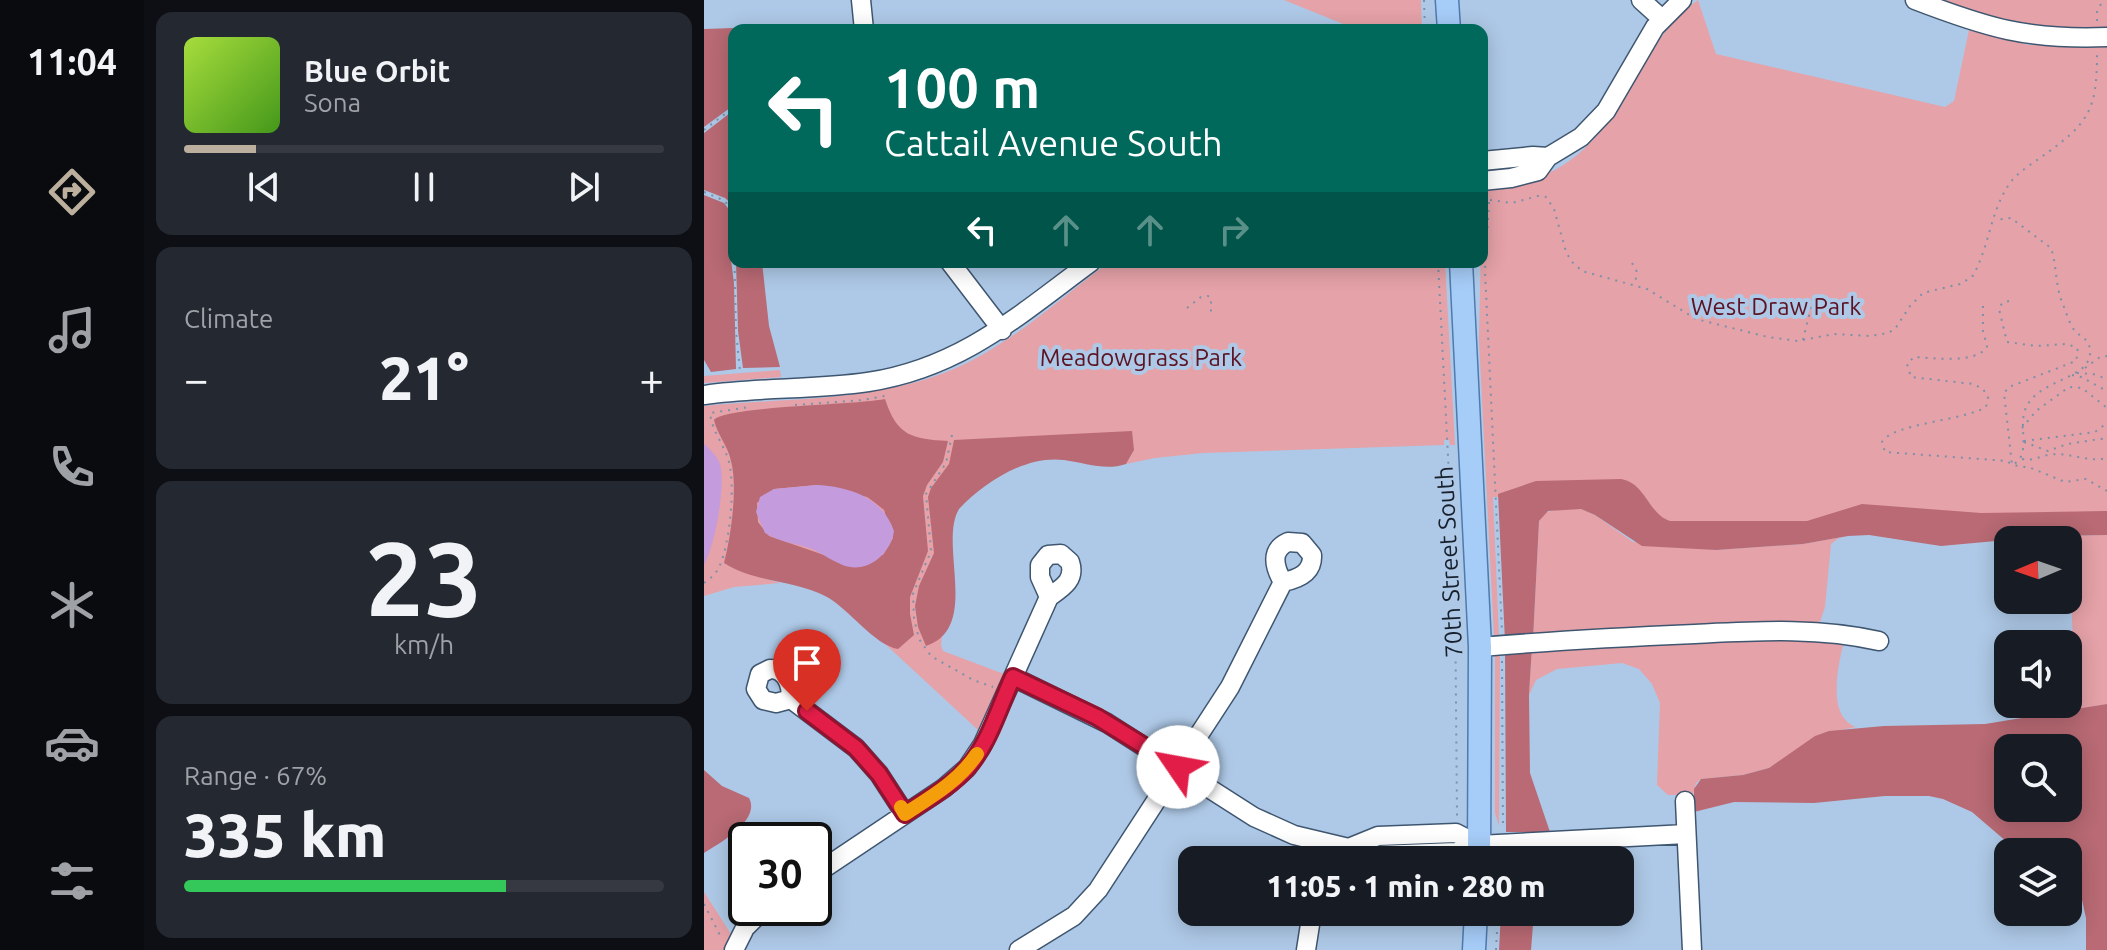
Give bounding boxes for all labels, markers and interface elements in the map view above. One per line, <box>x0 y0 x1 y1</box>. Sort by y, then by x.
text: 11:04 <box>27 41 117 82</box>
text: Blue Orbit <box>304 54 450 88</box>
icon: left <box>752 56 856 160</box>
text: 100 m <box>884 56 1040 119</box>
text: Sona <box>304 88 361 117</box>
text: Cattail Avenue South <box>884 122 1222 163</box>
icon: directions <box>44 164 100 220</box>
icon: previous <box>242 165 286 209</box>
icon: pause <box>402 165 446 209</box>
icon: next <box>562 165 606 209</box>
icon: left <box>960 208 1004 252</box>
icon: ahead <box>1044 208 1088 252</box>
icon: ahead <box>1128 208 1172 252</box>
icon: right <box>1212 208 1256 252</box>
park label: West Draw Park <box>1691 293 1861 320</box>
icon: music <box>44 302 100 358</box>
text: Climate <box>184 304 273 333</box>
text: 21° <box>379 344 469 411</box>
park label: Meadowgrass Park <box>1040 344 1242 371</box>
text: − <box>184 354 209 403</box>
text: + <box>639 354 664 403</box>
icon: phone <box>44 439 100 495</box>
street label: 70th Street South <box>1431 466 1467 658</box>
text: 23 <box>365 519 483 636</box>
north arrow <box>1994 526 2082 614</box>
map controls <box>1994 526 2082 926</box>
icon: climate <box>44 577 100 633</box>
pin <box>773 629 841 711</box>
text: km/h <box>394 630 454 659</box>
button: sound <box>1994 630 2082 718</box>
icon: arrive <box>785 641 829 685</box>
icon: car <box>44 715 100 771</box>
position arrow <box>1136 725 1220 809</box>
button: search <box>1994 734 2082 822</box>
text: Range · 67% <box>184 761 327 790</box>
text: 335 km <box>184 801 386 868</box>
speed limit sign: 30 <box>728 822 832 926</box>
button: layers <box>1994 838 2082 926</box>
icon: filters <box>44 853 100 909</box>
text: 11:05 · 1 min · 280 m <box>1267 869 1545 903</box>

